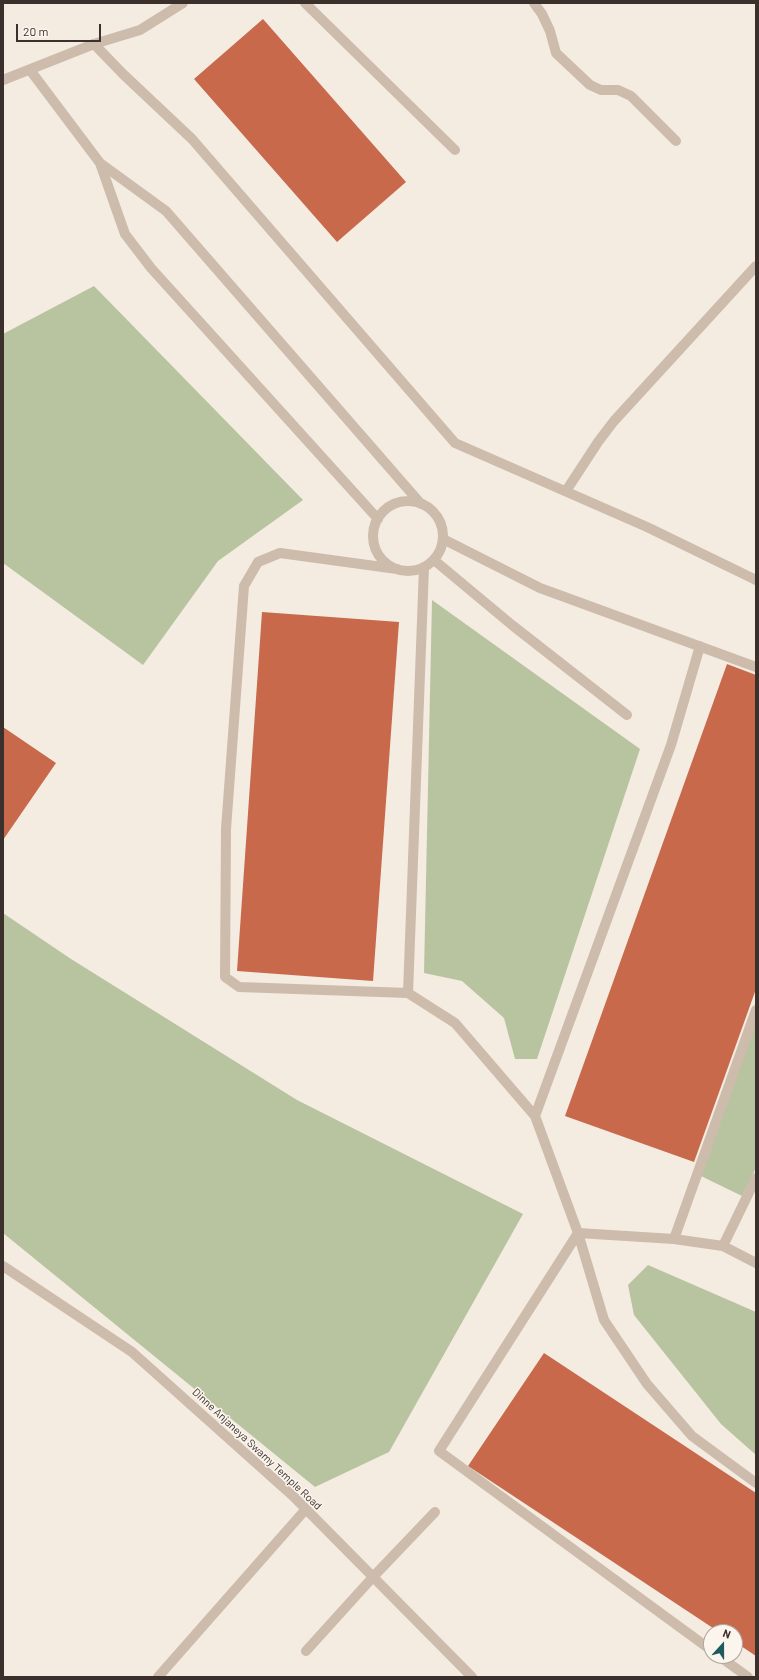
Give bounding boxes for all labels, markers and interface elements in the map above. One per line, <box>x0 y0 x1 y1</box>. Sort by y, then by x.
scale bar <box>18 16 103 42</box>
text: 20 m <box>23 24 49 38</box>
street label: Dinne Anjaneya Swamy Temple Road <box>190 1385 324 1513</box>
north arrow <box>703 1624 743 1664</box>
text: N <box>721 1626 733 1641</box>

